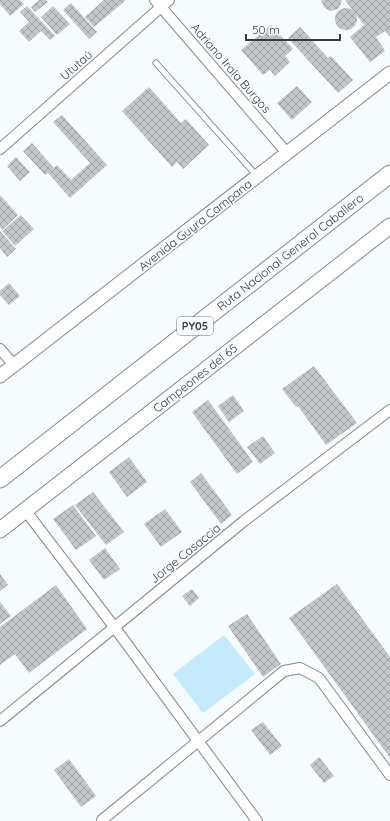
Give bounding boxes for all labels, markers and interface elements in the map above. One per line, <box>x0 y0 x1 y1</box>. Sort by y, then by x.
scale bar <box>246 16 340 42</box>
street label: Adriano Irala Burgos <box>188 20 274 116</box>
text: 50 m <box>252 22 280 37</box>
street label: Ututaú <box>57 47 95 83</box>
street label: Avenida Guyra Campana <box>135 176 255 274</box>
street label: Ruta Nacional General Caballero <box>214 190 366 314</box>
road number: PY05 <box>177 317 213 335</box>
street label: Campeones del 65 <box>150 340 240 416</box>
street label: Jorge Casaccia <box>147 520 223 586</box>

